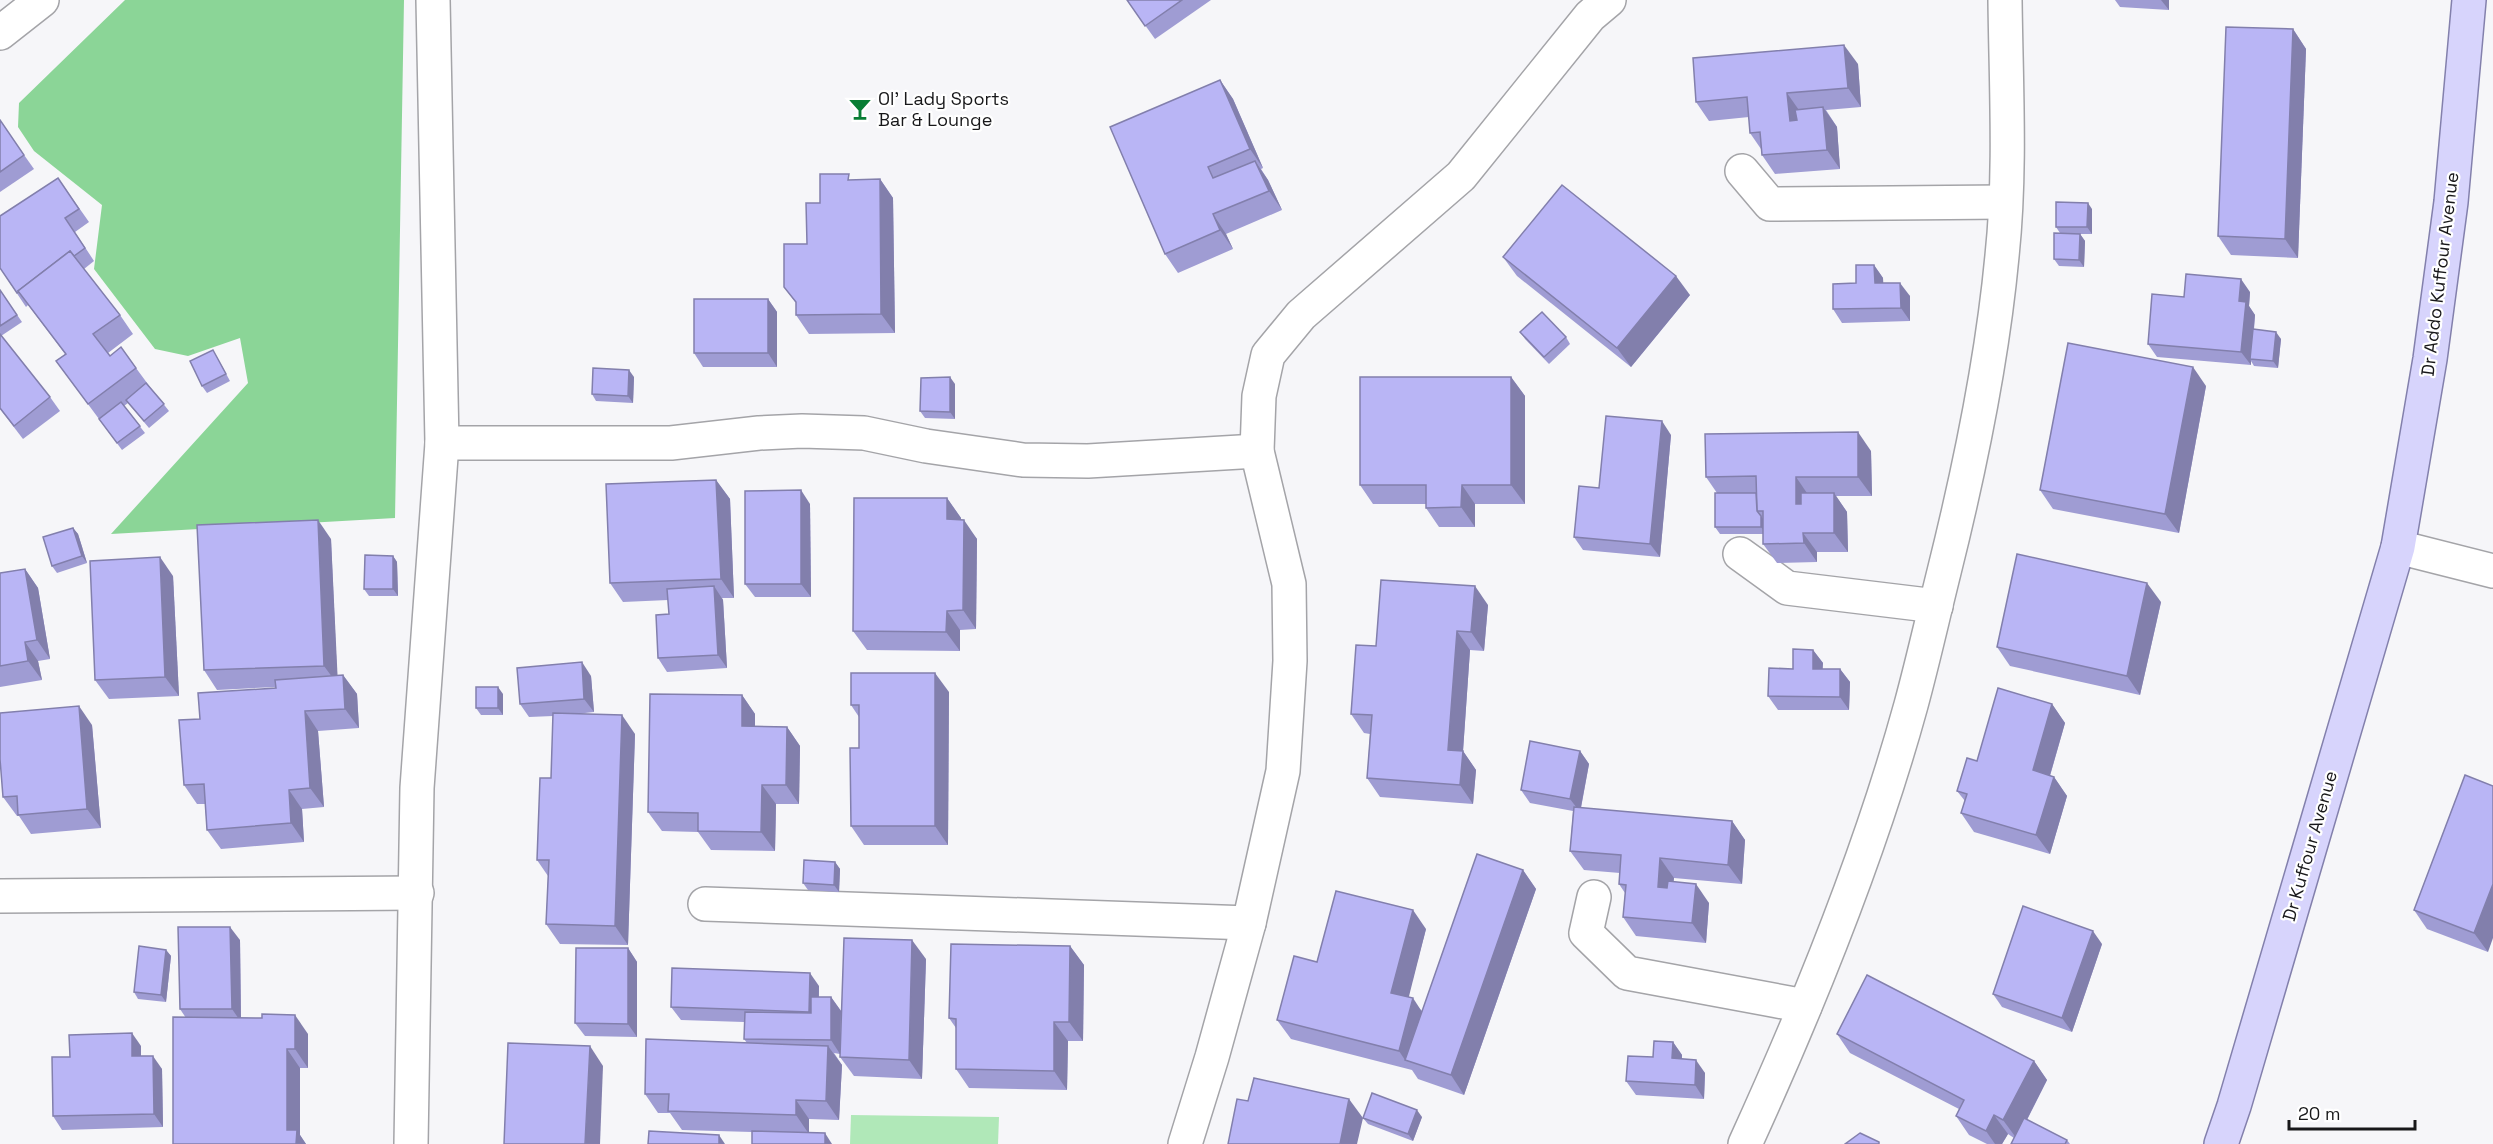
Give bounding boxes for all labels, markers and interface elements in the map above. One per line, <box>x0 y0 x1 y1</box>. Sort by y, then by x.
place label: Ol' Lady Sports Bar & Lounge <box>878 87 1009 131</box>
bar icon: Ol' Lady Sports Bar & Lounge <box>847 96 873 122</box>
street label: Dr Addo Kuffour Avenue <box>2416 171 2463 377</box>
street label: Dr Kuffour Avenue <box>2277 768 2342 924</box>
scale bar <box>2289 1093 2415 1131</box>
text: 20 m <box>2298 1102 2341 1125</box>

